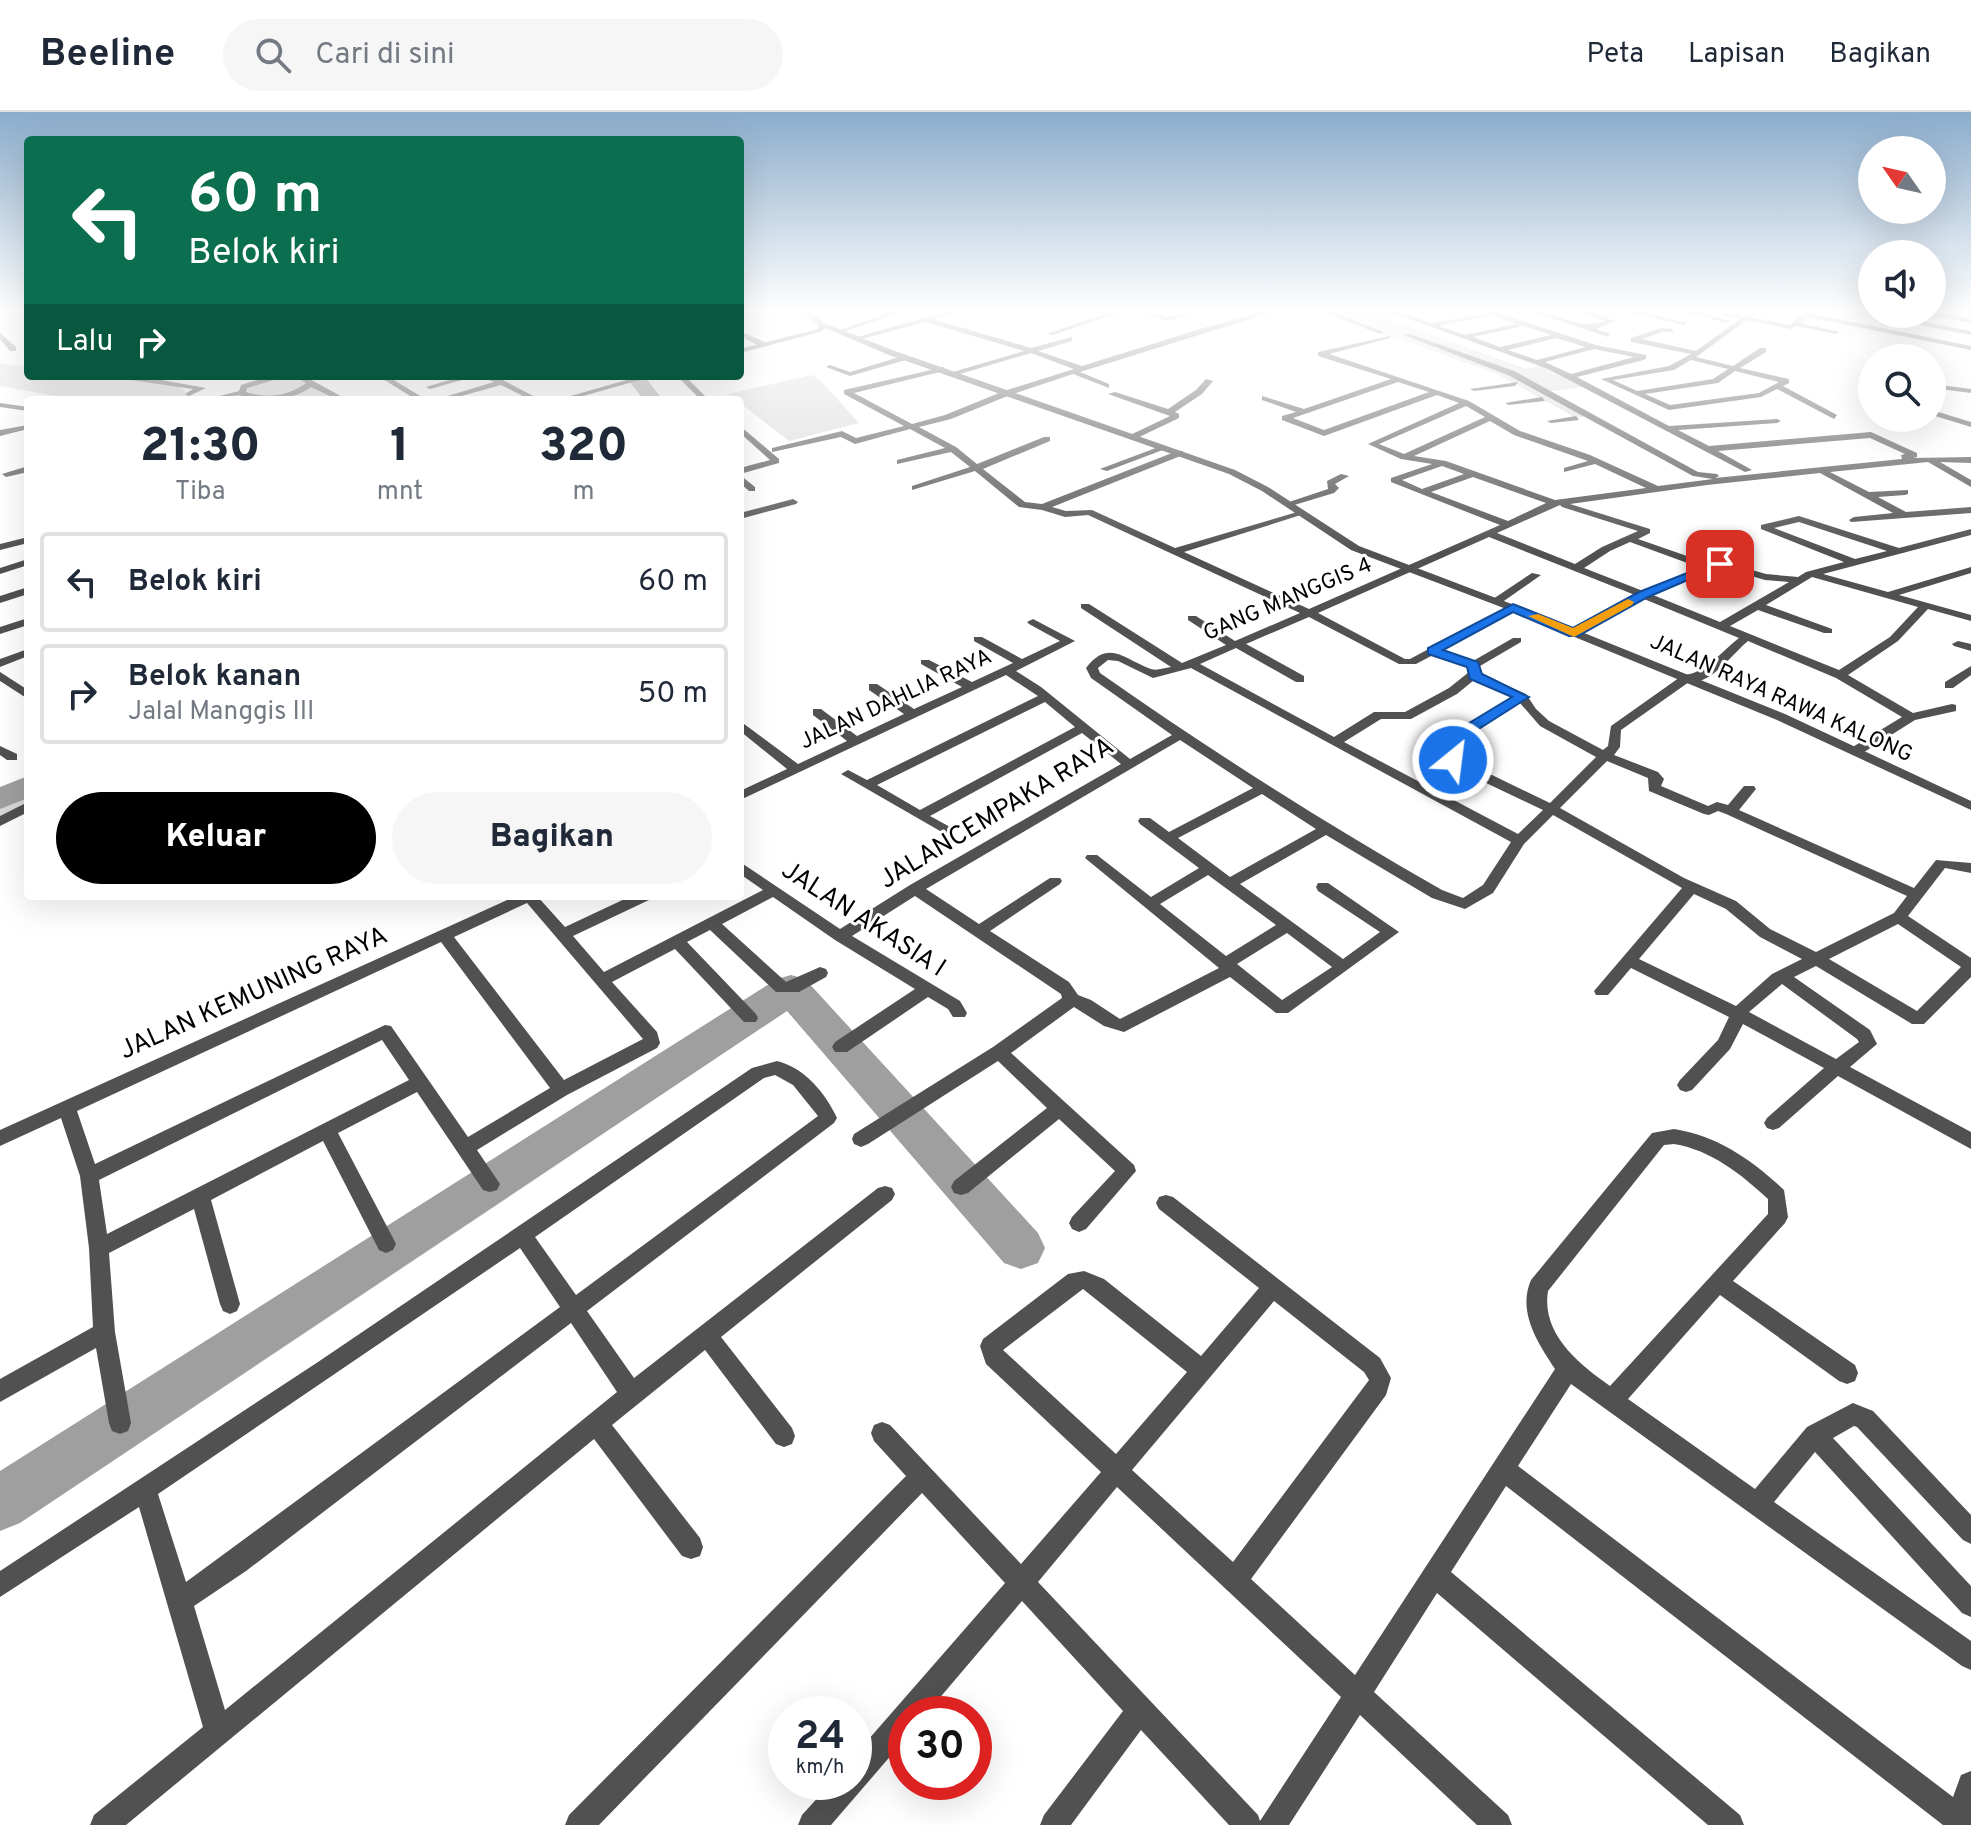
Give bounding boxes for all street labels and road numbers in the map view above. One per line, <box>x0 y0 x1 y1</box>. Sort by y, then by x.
street label: GANG MANGGIS 4 <box>1199 552 1377 648</box>
street label: JALAN RAYA RAWA KALONG <box>1646 629 1916 769</box>
street label: JALAN DAHLIA RAYA <box>796 644 996 756</box>
street label: JALANCEMPAKA RAYA <box>874 731 1120 897</box>
street label: JALAN AKASIA I <box>774 854 952 986</box>
street label: JALAN KEMUNING RAYA <box>115 920 393 1068</box>

